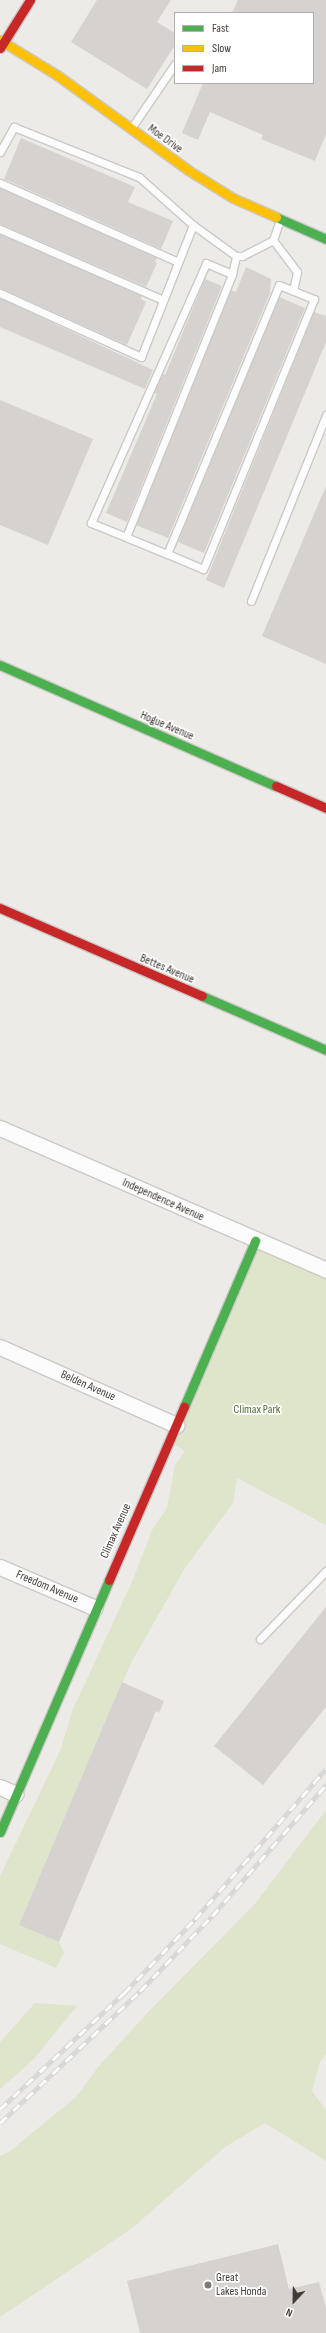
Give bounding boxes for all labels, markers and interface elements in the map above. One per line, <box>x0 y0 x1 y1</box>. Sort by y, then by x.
legend <box>174 12 314 84</box>
text: Fast <box>212 21 229 36</box>
text: Slow <box>212 41 231 56</box>
text: Jam <box>212 61 227 76</box>
street label: Moe Drive <box>145 121 185 157</box>
street label: Hogue Avenue <box>138 708 196 744</box>
street label: Bettes Avenue <box>138 951 196 987</box>
street label: Independence Avenue <box>120 1176 206 1224</box>
street label: Belden Avenue <box>58 1368 118 1404</box>
park label: Climax Park <box>234 1403 280 1417</box>
street label: Climax Avenue <box>98 1501 134 1561</box>
street label: Freedom Avenue <box>14 1567 80 1607</box>
place label: Great Lakes Honda <box>216 2271 266 2299</box>
marker: Great Lakes Honda <box>203 2280 213 2290</box>
north arrow <box>274 2281 314 2321</box>
text: N <box>284 2305 294 2320</box>

